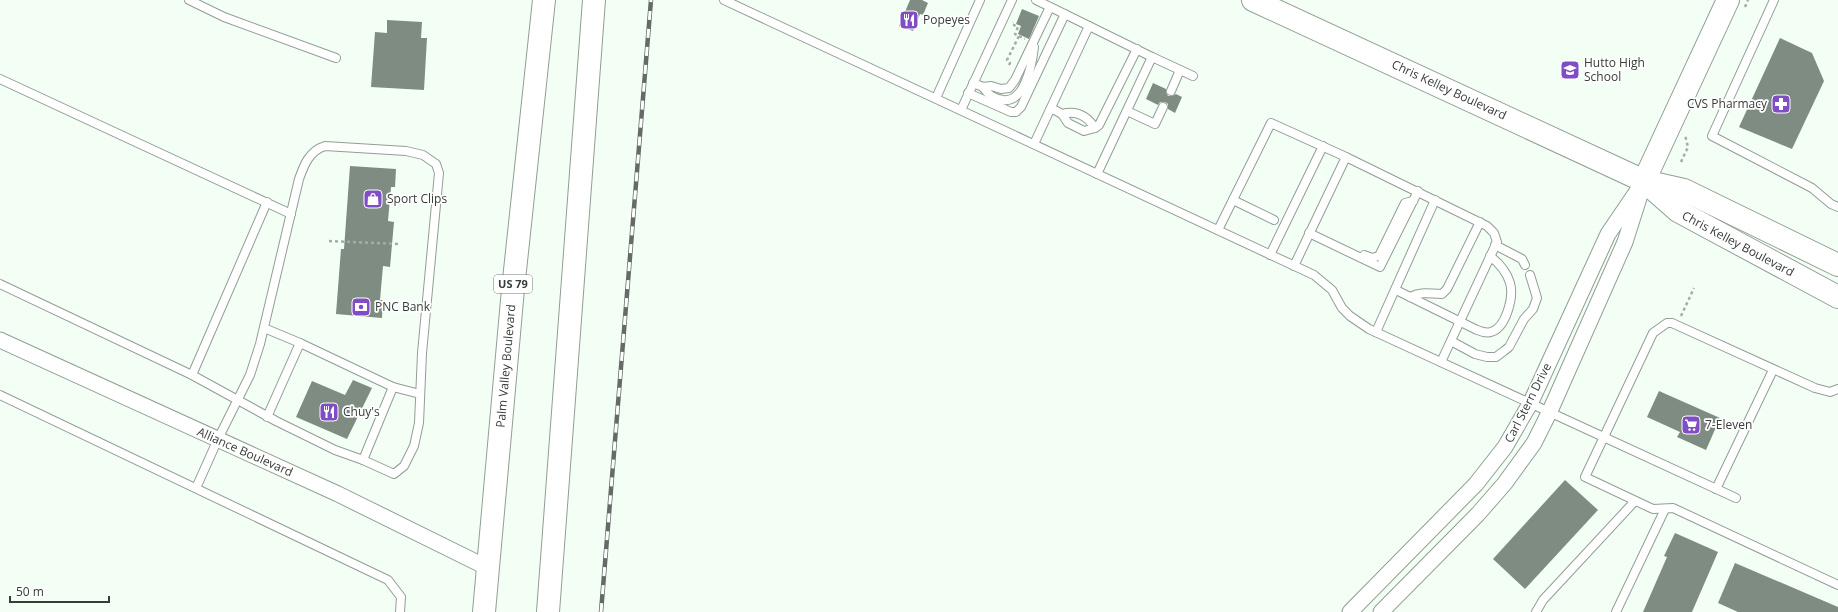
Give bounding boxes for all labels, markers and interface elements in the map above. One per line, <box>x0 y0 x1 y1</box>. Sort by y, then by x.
restaurant icon: Popeyes <box>898 9 920 31</box>
place label: Popeyes <box>923 11 970 28</box>
place label: Hutto High School <box>1584 54 1645 85</box>
street label: Chris Kelley Boulevard <box>1389 55 1509 124</box>
school or university icon: Hutto High School <box>1559 59 1581 81</box>
pharmacy icon: CVS Pharmacy <box>1770 93 1792 115</box>
place label: CVS Pharmacy <box>1687 95 1768 112</box>
shop icon: Sport Clips <box>362 188 384 210</box>
place label: Sport Clips <box>387 190 447 207</box>
street label: Chris Kelley Boulevard <box>1679 207 1797 280</box>
road number: US 79 <box>494 275 532 293</box>
bank icon: PNC Bank <box>350 296 372 318</box>
place label: PNC Bank <box>375 298 431 315</box>
street label: Palm Valley Boulevard <box>492 303 519 428</box>
street label: Carl Stern Drive <box>1500 360 1555 446</box>
restaurant icon: Chuy's <box>318 401 340 423</box>
place label: Chuy's <box>343 403 380 420</box>
supermarket icon: 7-Eleven <box>1680 414 1702 436</box>
place label: 7-Eleven <box>1705 416 1752 433</box>
street label: Alliance Boulevard <box>195 423 296 480</box>
scale bar <box>10 578 109 604</box>
text: 50 m <box>16 583 44 600</box>

